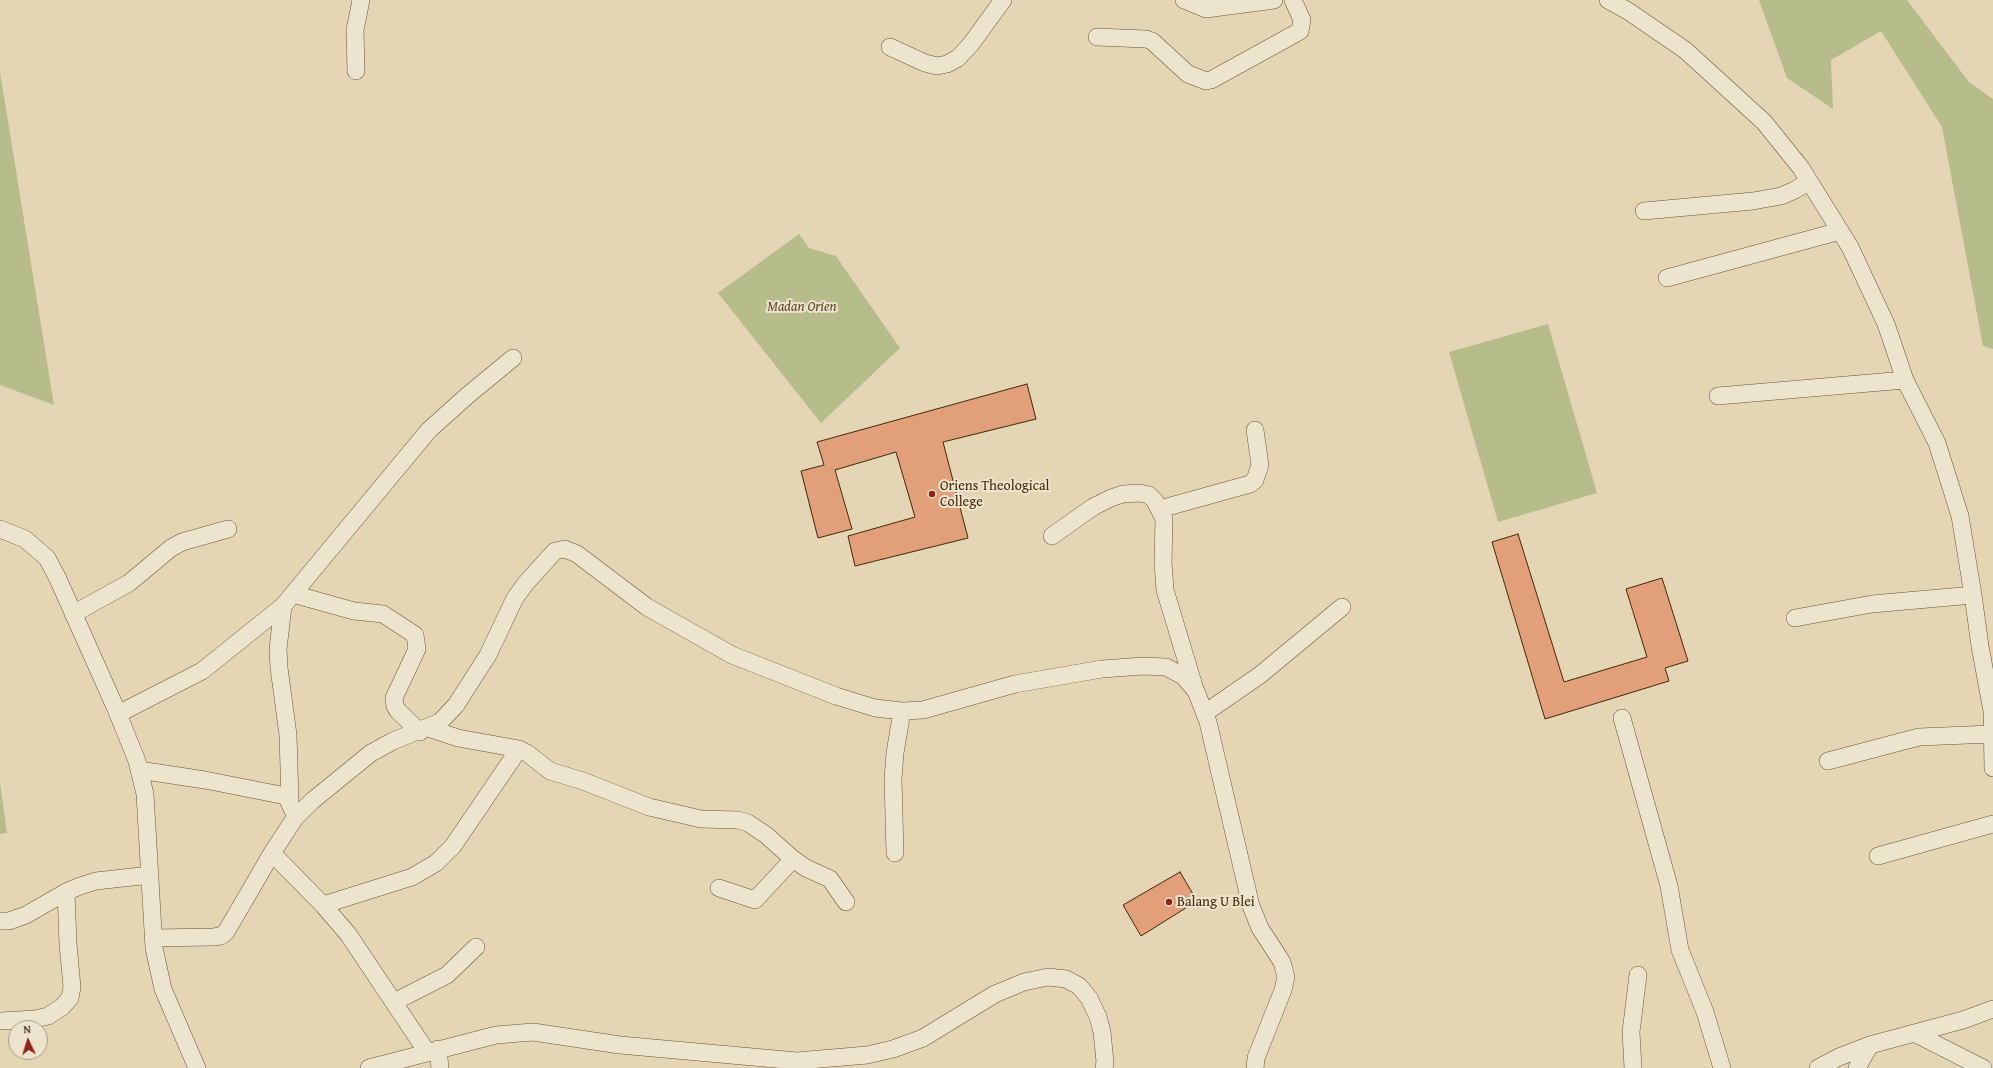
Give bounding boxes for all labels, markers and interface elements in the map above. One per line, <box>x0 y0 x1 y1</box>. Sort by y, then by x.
park label: Madan Orien <box>767 299 837 315</box>
place label: Oriens Theological College <box>940 478 1049 510</box>
marker: Oriens Theological College <box>927 489 937 499</box>
place label: Balang U Blei <box>1177 894 1255 910</box>
marker: Balang U Blei <box>1164 897 1174 907</box>
north arrow <box>8 1020 48 1060</box>
text: N <box>23 1021 31 1037</box>

